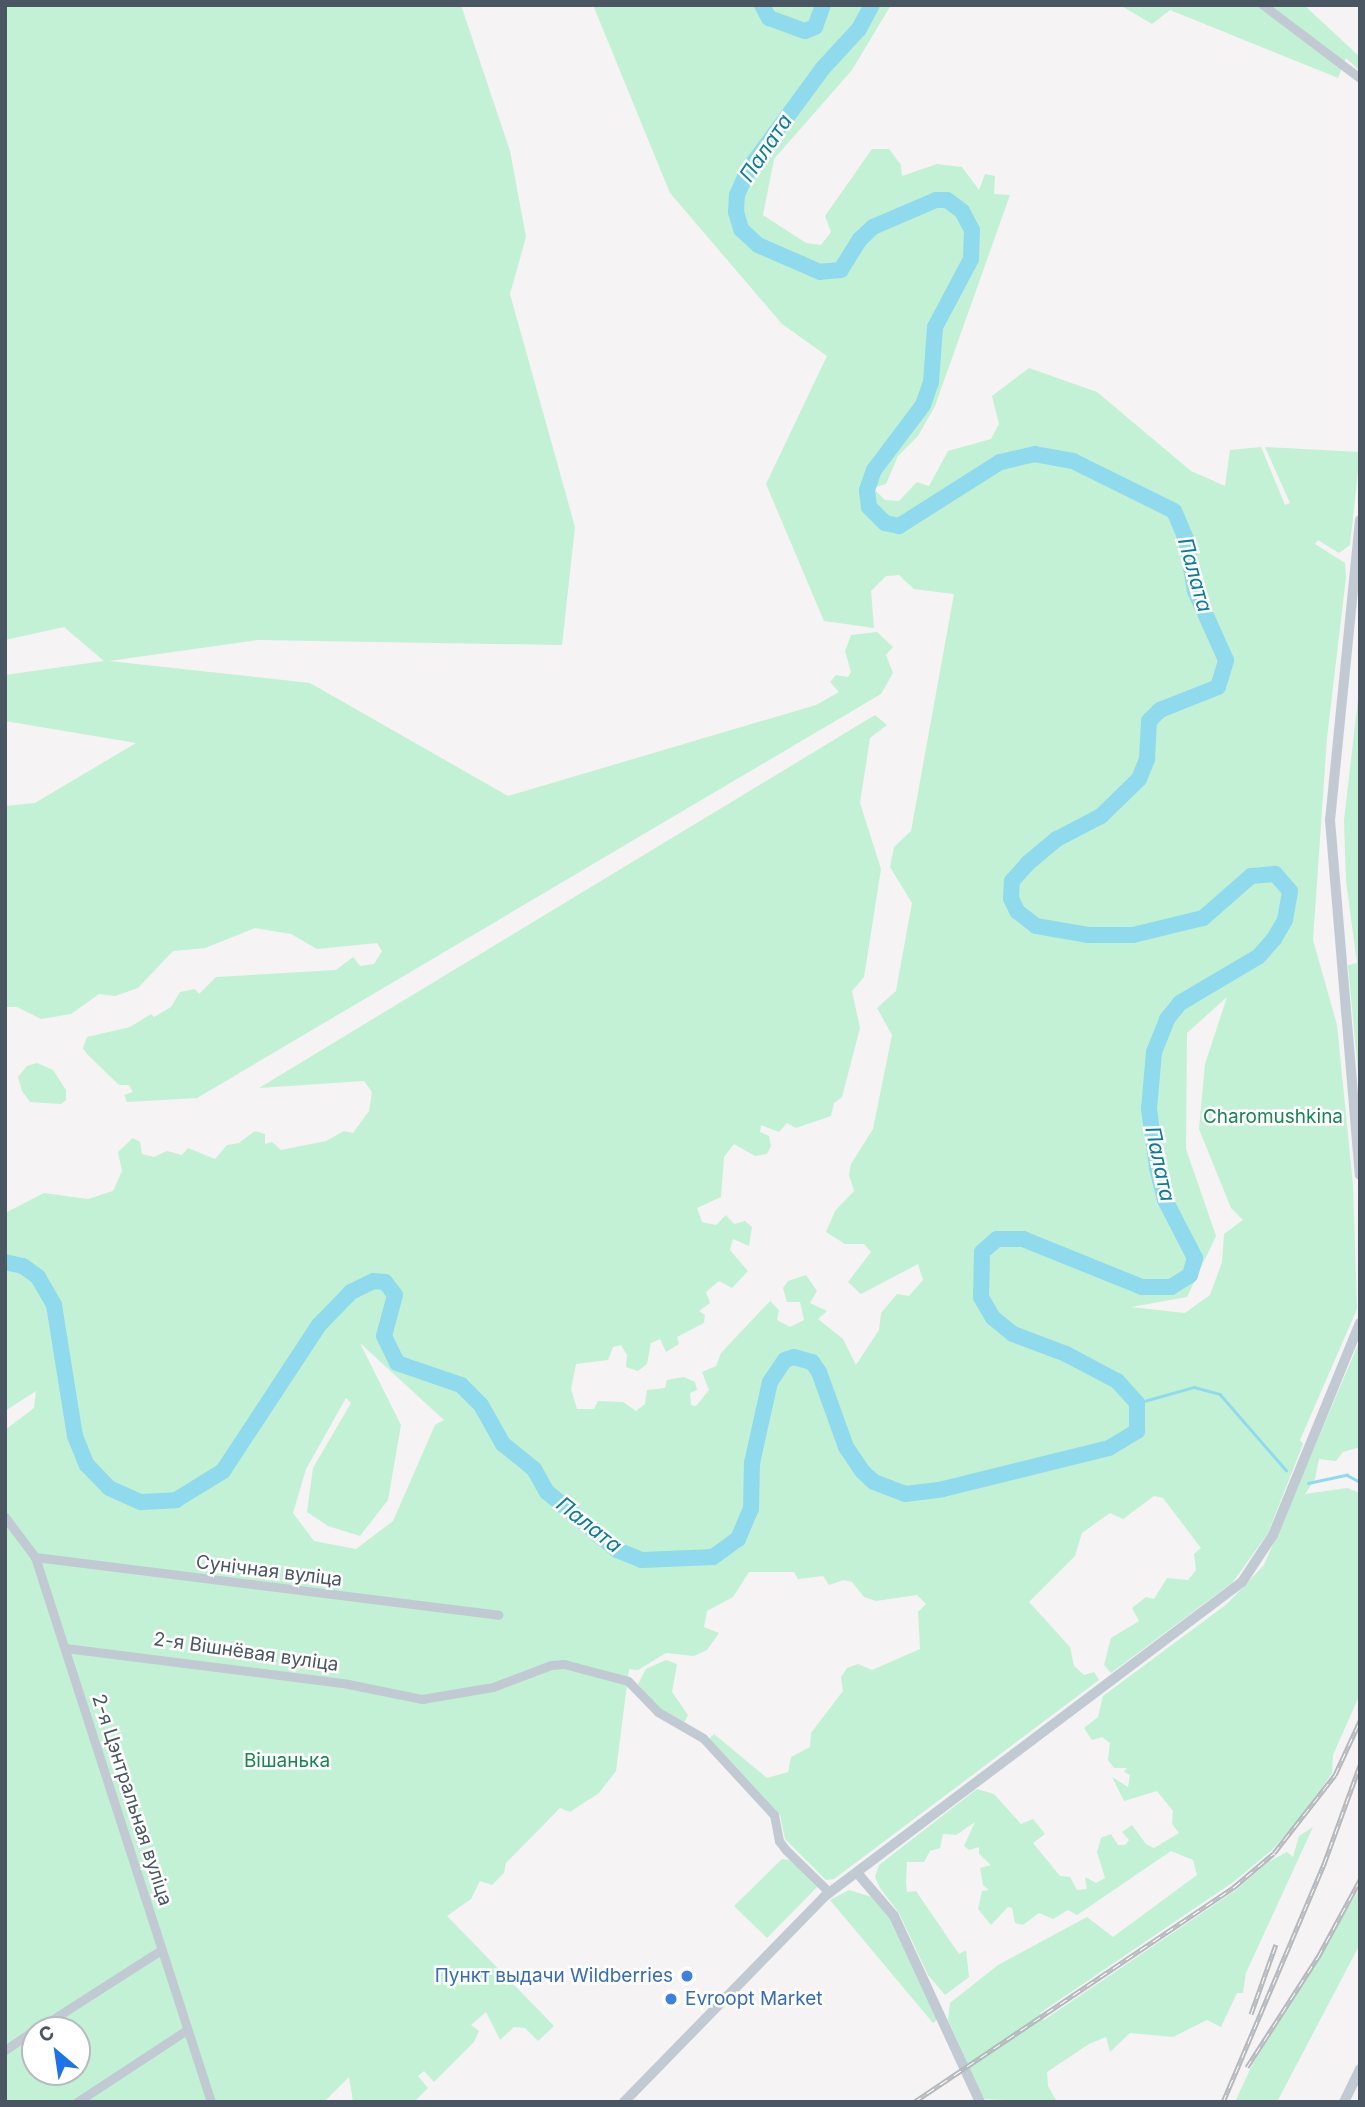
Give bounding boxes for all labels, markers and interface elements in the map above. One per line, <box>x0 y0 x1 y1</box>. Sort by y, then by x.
water label: Палата <box>734 109 798 187</box>
water label: Палата <box>1172 535 1218 615</box>
park label: Charomushkina <box>1203 1106 1343 1128</box>
water label: Палата <box>1140 1124 1180 1204</box>
water label: Палата <box>551 1492 627 1558</box>
street label: Сунічная вуліца <box>195 1551 343 1591</box>
street label: 2-я Вішнёвая вуліца <box>152 1628 340 1676</box>
street label: 2-я Цэнтральная вуліца <box>87 1691 177 1909</box>
park label: Вішанька <box>244 1750 330 1772</box>
place label: Пункт выдачи Wildberries <box>435 1965 673 1987</box>
marker: Пункт выдачи Wildberries <box>679 1968 695 1984</box>
place label: Evroopt Market <box>685 1988 822 2010</box>
marker: Evroopt Market <box>663 1991 679 2007</box>
north arrow <box>21 2016 91 2086</box>
text: С <box>35 2020 58 2047</box>

